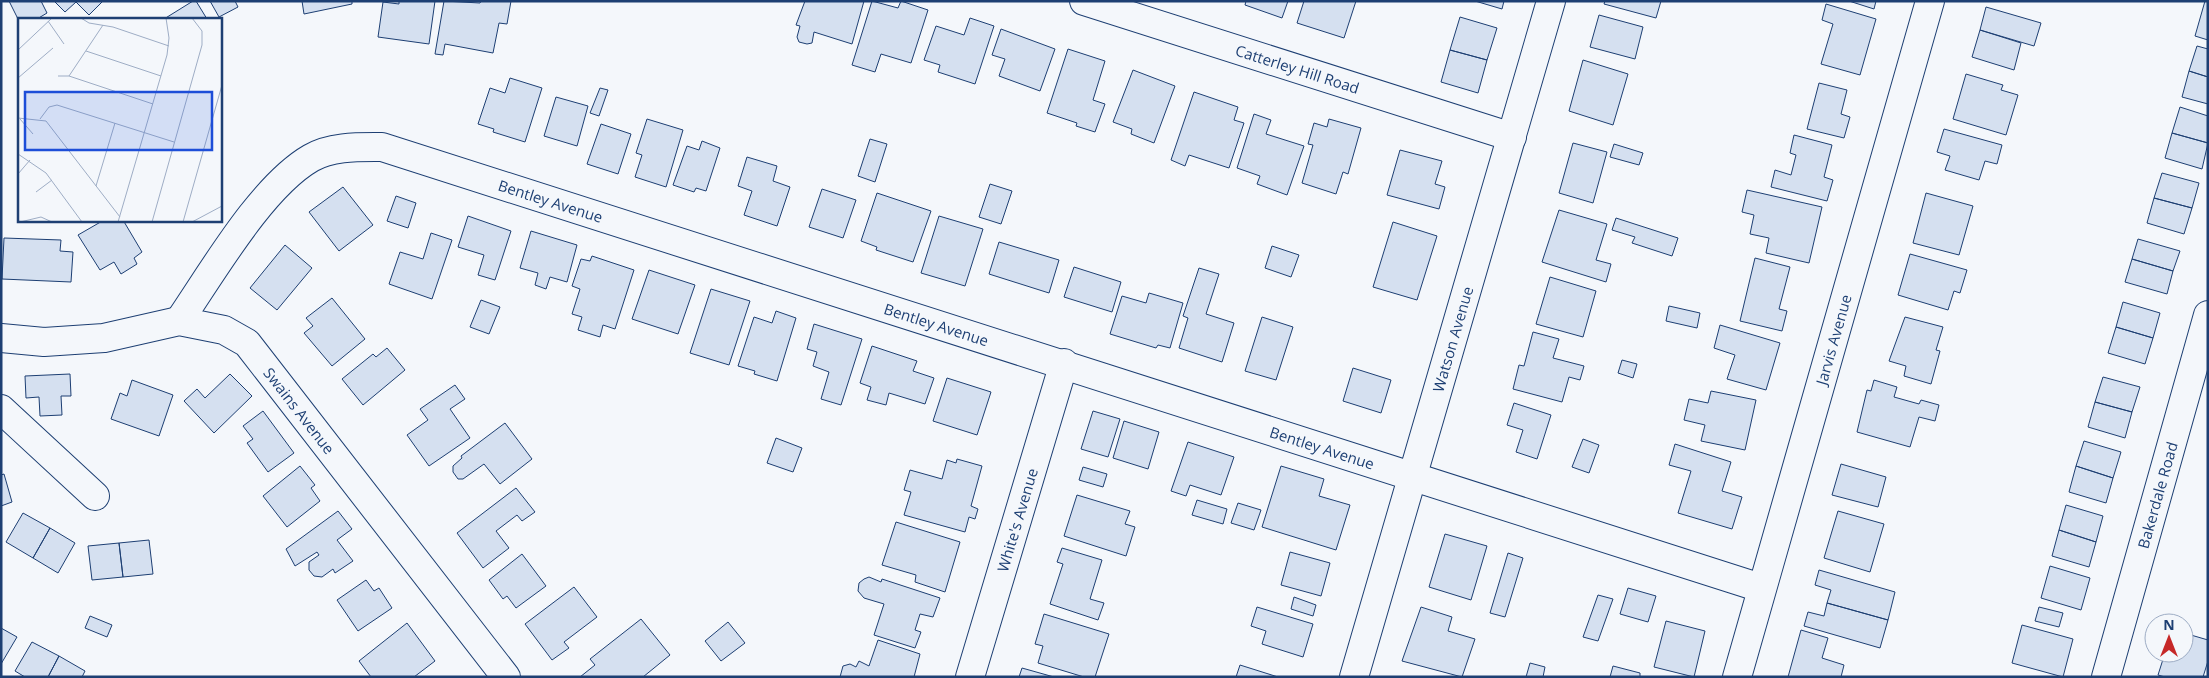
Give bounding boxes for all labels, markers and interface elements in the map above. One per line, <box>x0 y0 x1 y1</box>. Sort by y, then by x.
inset map <box>18 18 221 221</box>
street label: Catterley Hill Road <box>1233 40 1362 98</box>
street label: Bentley Avenue <box>496 175 605 227</box>
street label: Watson Avenue <box>1428 284 1477 394</box>
street label: Jarvis Avenue <box>1810 292 1856 389</box>
street label: Bentley Avenue <box>882 298 991 350</box>
street label: Swains Avenue <box>259 363 339 458</box>
street label: Bentley Avenue <box>1267 422 1377 474</box>
street label: Bakerdale Road <box>2133 439 2182 551</box>
street label: White's Avenue <box>992 466 1042 574</box>
north arrow <box>2144 613 2194 663</box>
text: N <box>2163 615 2175 634</box>

